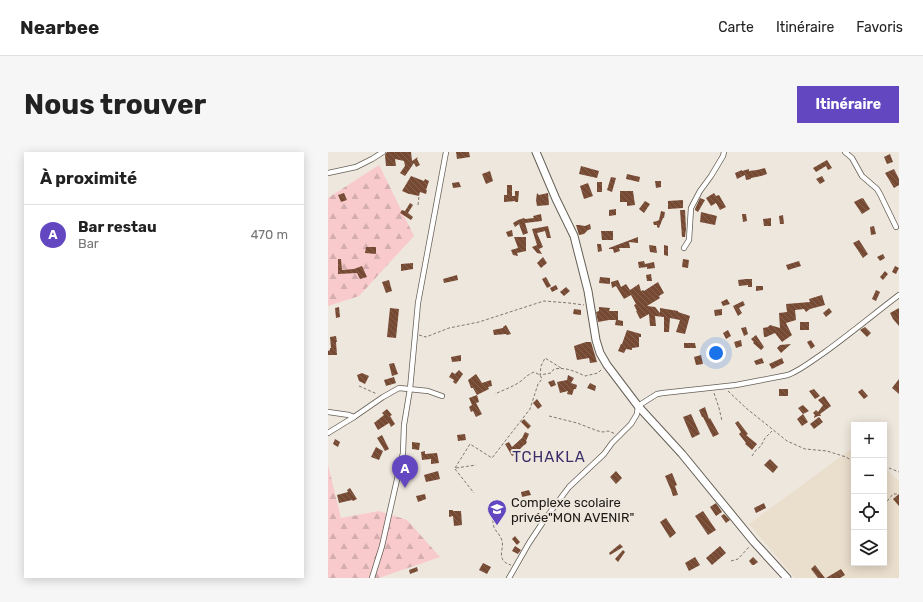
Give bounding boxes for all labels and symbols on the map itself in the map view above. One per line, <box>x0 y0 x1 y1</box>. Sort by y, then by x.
your location <box>706 343 726 363</box>
district label: TCHAKLA <box>512 448 586 466</box>
pin: A <box>392 455 418 488</box>
place label: Complexe scolaire privée"MON AVENIR" <box>511 495 634 525</box>
school or university icon: Complexe scolaire privée"MON AVENIR" <box>486 498 508 526</box>

